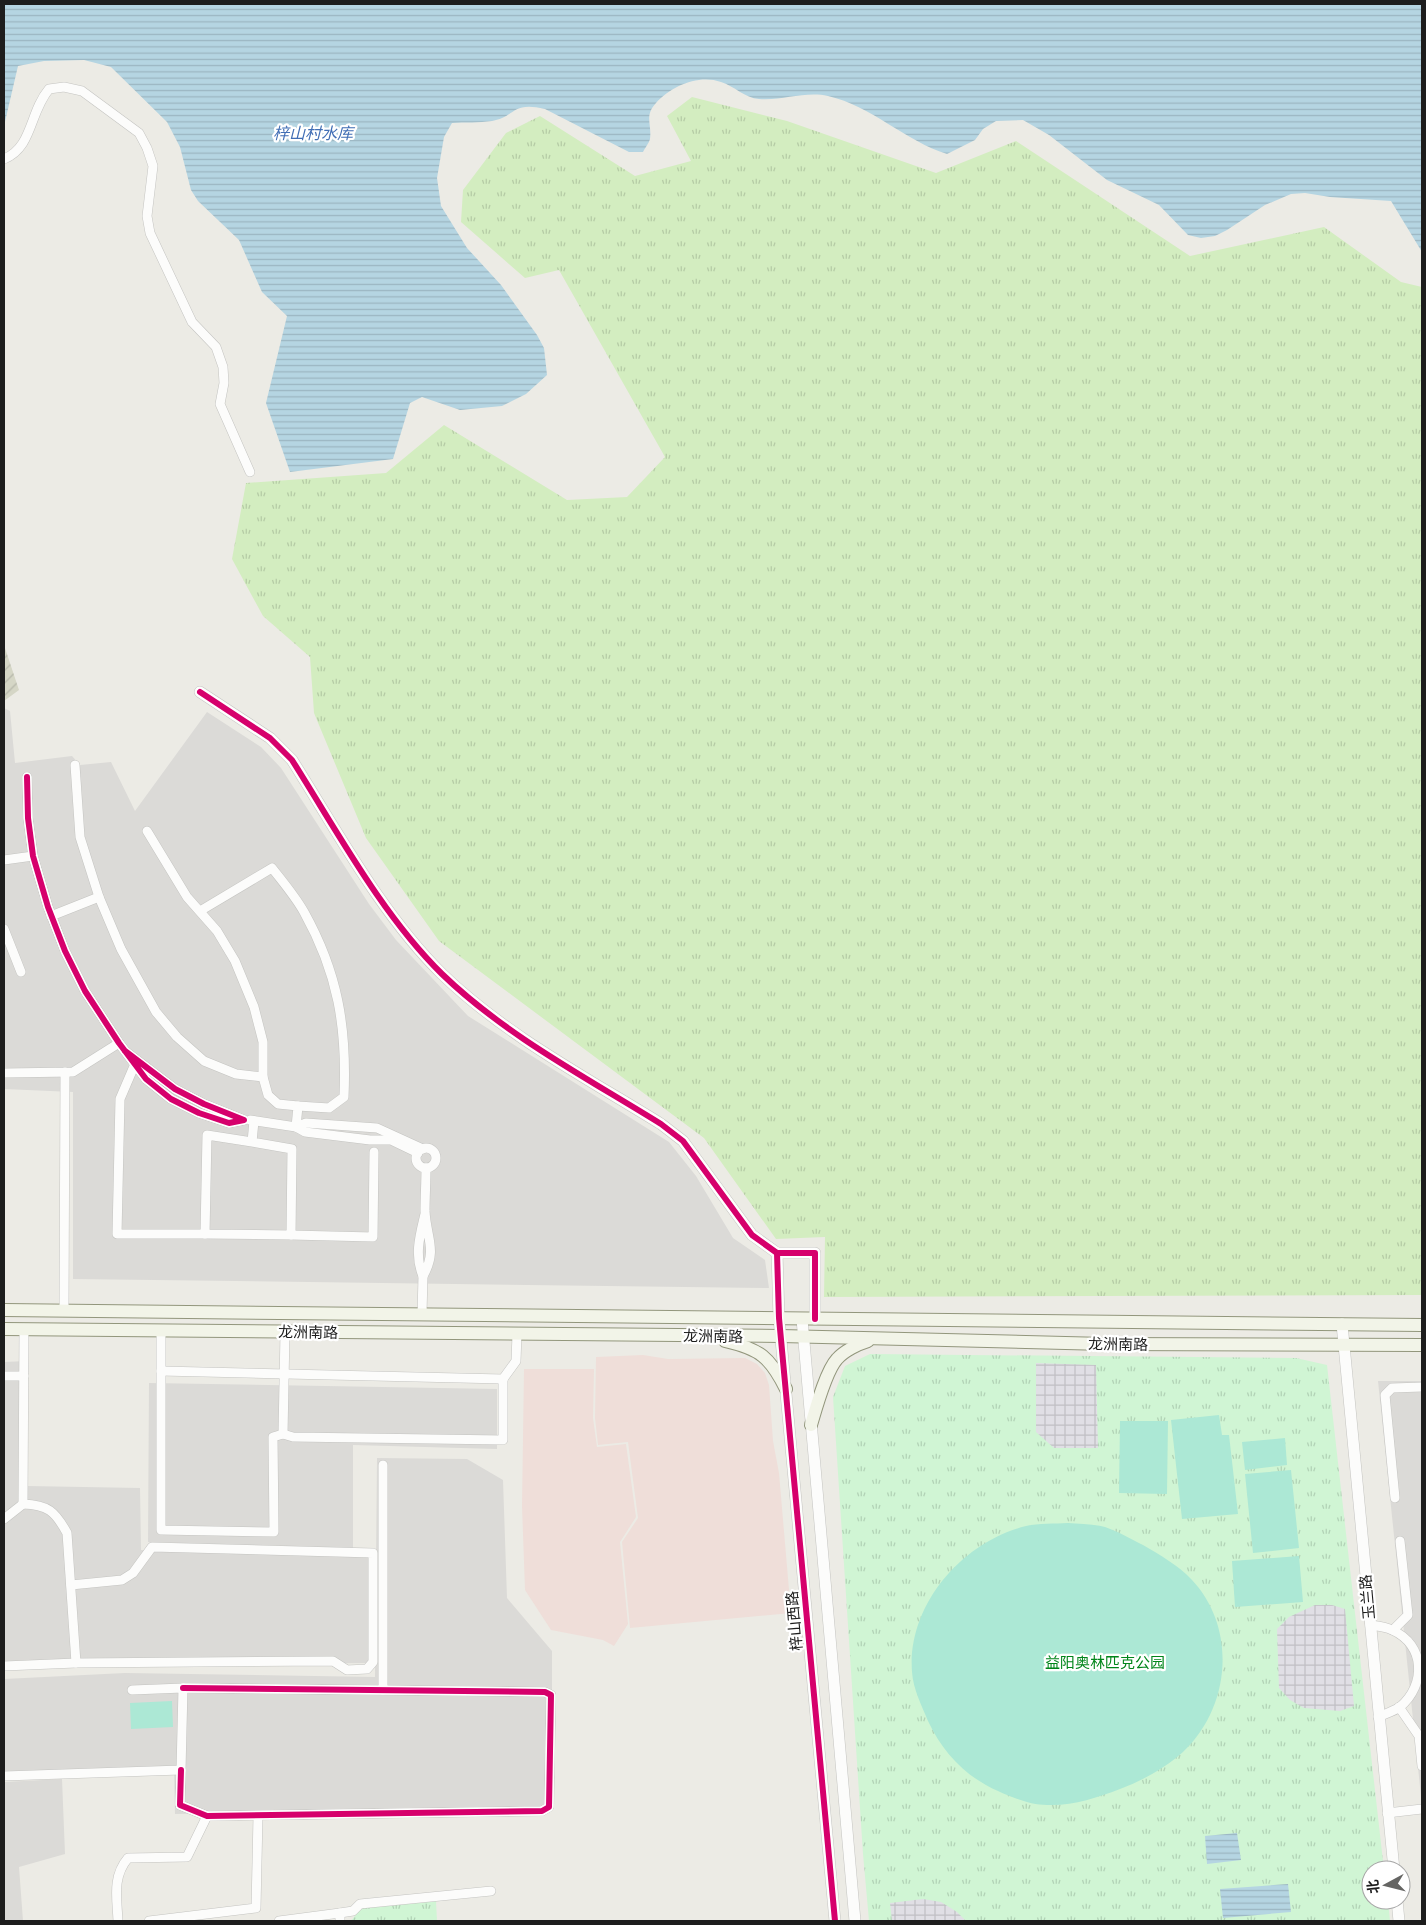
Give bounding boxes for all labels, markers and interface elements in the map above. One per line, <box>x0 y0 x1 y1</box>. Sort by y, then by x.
water label: 梓山村水库 <box>273 123 356 144</box>
street label: 龙洲南路 <box>278 1322 338 1342</box>
street label: 龙洲南路 <box>683 1326 743 1346</box>
street label: 龙洲南路 <box>1088 1334 1148 1354</box>
street label: 玉兰路 <box>1356 1574 1378 1620</box>
street label: 梓山西路 <box>782 1590 806 1652</box>
park label: 益阳奥林匹克公园 <box>1045 1653 1165 1672</box>
north arrow <box>1361 1860 1411 1910</box>
text: 北 <box>1363 1879 1383 1895</box>

